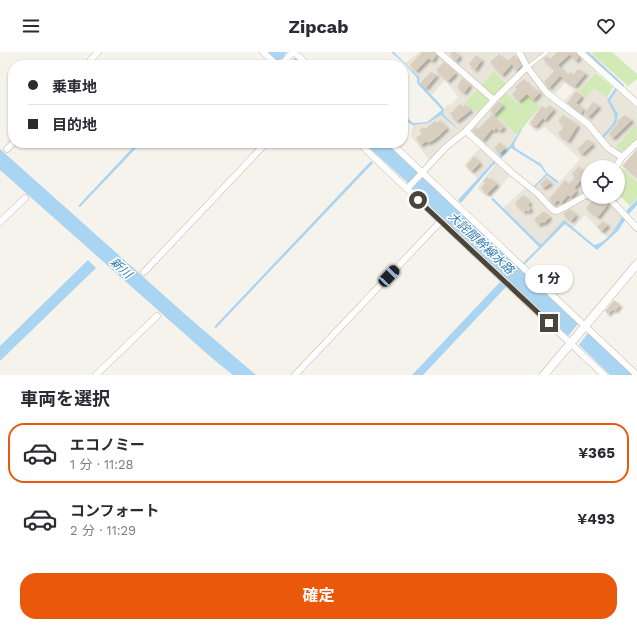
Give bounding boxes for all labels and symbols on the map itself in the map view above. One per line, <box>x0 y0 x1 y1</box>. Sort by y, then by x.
route start <box>409 191 427 209</box>
water label: 大詫間幹線水路 <box>446 209 517 277</box>
water label: 新川 <box>107 255 136 283</box>
car <box>376 263 402 289</box>
callout: 1 分 <box>525 265 573 293</box>
route end <box>540 314 558 332</box>

